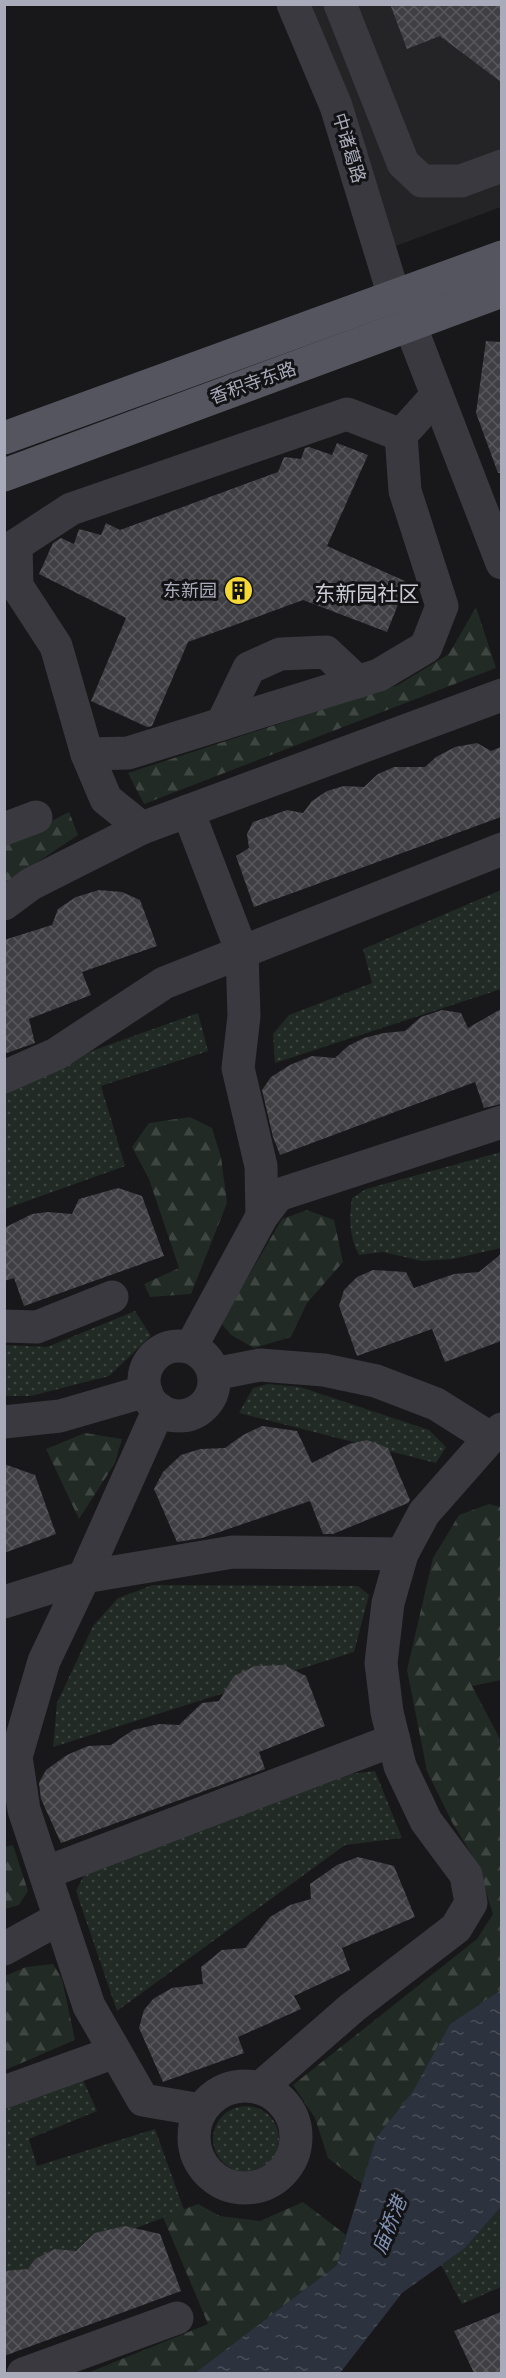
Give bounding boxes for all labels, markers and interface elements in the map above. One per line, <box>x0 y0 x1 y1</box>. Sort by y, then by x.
street label: 中诸葛路 <box>329 110 370 185</box>
street label: 香积寺东路 <box>207 357 299 408</box>
building icon: 东新园 <box>222 575 254 607</box>
place label: 东新园 <box>163 580 217 601</box>
district label: 东新园社区 <box>315 581 420 606</box>
water label: 庙桥港 <box>367 2190 412 2257</box>

